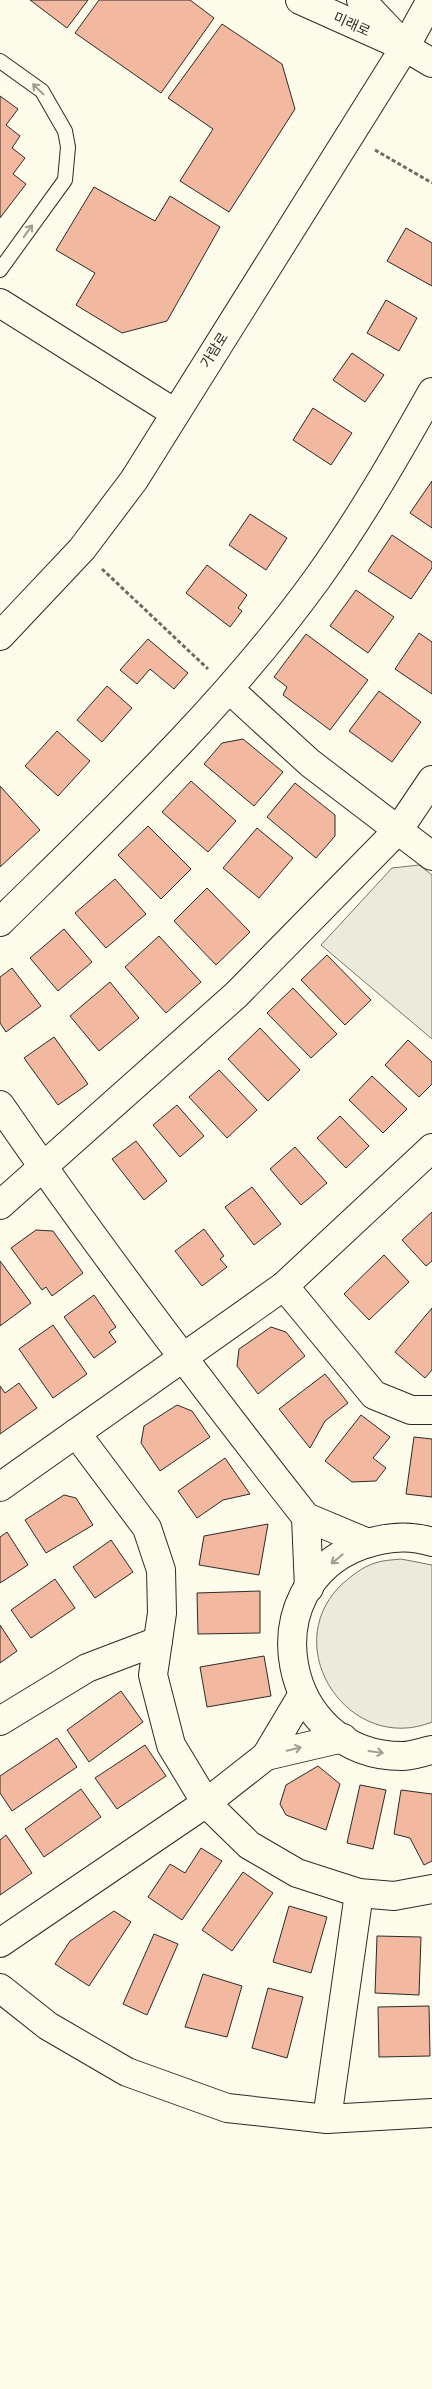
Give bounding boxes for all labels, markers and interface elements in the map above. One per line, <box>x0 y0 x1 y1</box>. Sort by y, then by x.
street label: 미래로 <box>330 6 374 41</box>
one-way arrow <box>32 83 44 95</box>
one-way arrow <box>23 224 33 238</box>
street label: 가람로 <box>194 328 233 372</box>
one-way arrow <box>330 1553 343 1564</box>
one-way arrow <box>286 1744 302 1754</box>
one-way arrow <box>368 1747 384 1757</box>

